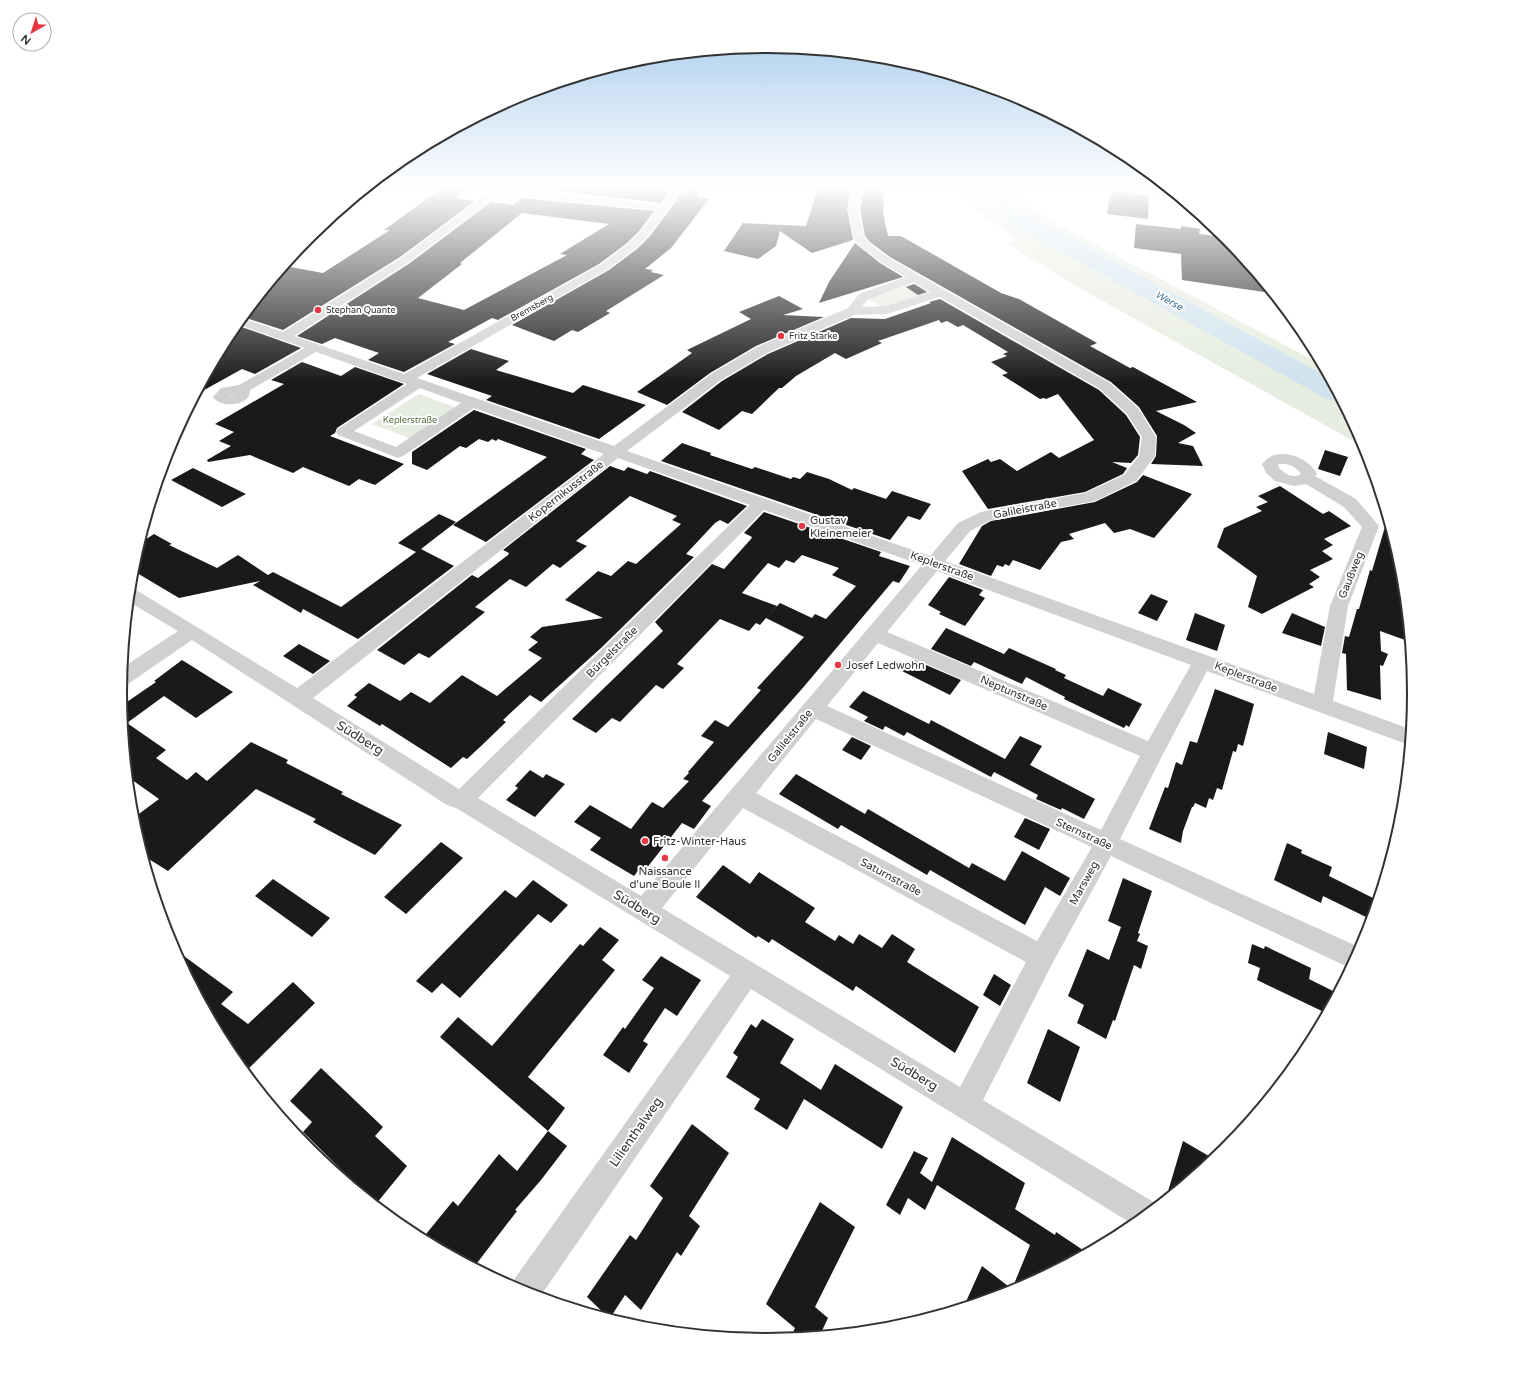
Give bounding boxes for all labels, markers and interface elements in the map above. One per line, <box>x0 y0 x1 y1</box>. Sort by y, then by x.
north arrow <box>12 12 52 52</box>
text: N <box>18 32 34 47</box>
water label: Werse <box>1153 289 1186 314</box>
street label: Bremsberg <box>509 292 555 324</box>
marker: Stephan Quante <box>313 305 323 315</box>
place label: Stephan Quante <box>326 305 395 316</box>
marker: Fritz Starke <box>776 331 786 341</box>
place label: Fritz Starke <box>789 331 837 342</box>
park label: Keplerstraße <box>383 415 437 426</box>
street label: Kopernikusstraße <box>526 458 606 524</box>
street label: Galileistraße <box>992 496 1058 522</box>
place label: Gustav Kleinemeier <box>810 514 872 540</box>
marker: Gustav Kleinemeier <box>797 521 807 531</box>
street label: Keplerstraße <box>909 549 975 583</box>
street label: Gaußweg <box>1336 550 1366 600</box>
street label: Bürgelstraße <box>584 624 640 680</box>
place label: Josef Ledwohn <box>846 659 925 672</box>
street label: Keplerstraße <box>1213 659 1279 695</box>
marker: Josef Ledwohn <box>833 660 843 670</box>
street label: Neptunstraße <box>978 673 1050 713</box>
street label: Galileistraße <box>765 707 815 765</box>
street label: Südberg <box>333 717 387 759</box>
street label: Sternstraße <box>1054 815 1114 853</box>
place label: Fritz-Winter-Haus <box>653 835 746 848</box>
marker: Fritz-Winter-Haus <box>640 836 650 846</box>
marker: Naissance d'une Boule II <box>660 853 670 863</box>
street label: Saturnstraße <box>858 855 924 899</box>
street label: Marsweg <box>1067 859 1101 907</box>
place label: Naissance d'une Boule II <box>630 865 700 891</box>
street label: Südberg <box>610 887 664 927</box>
street label: Südberg <box>887 1054 941 1094</box>
street label: Lilienthalweg <box>606 1094 666 1170</box>

